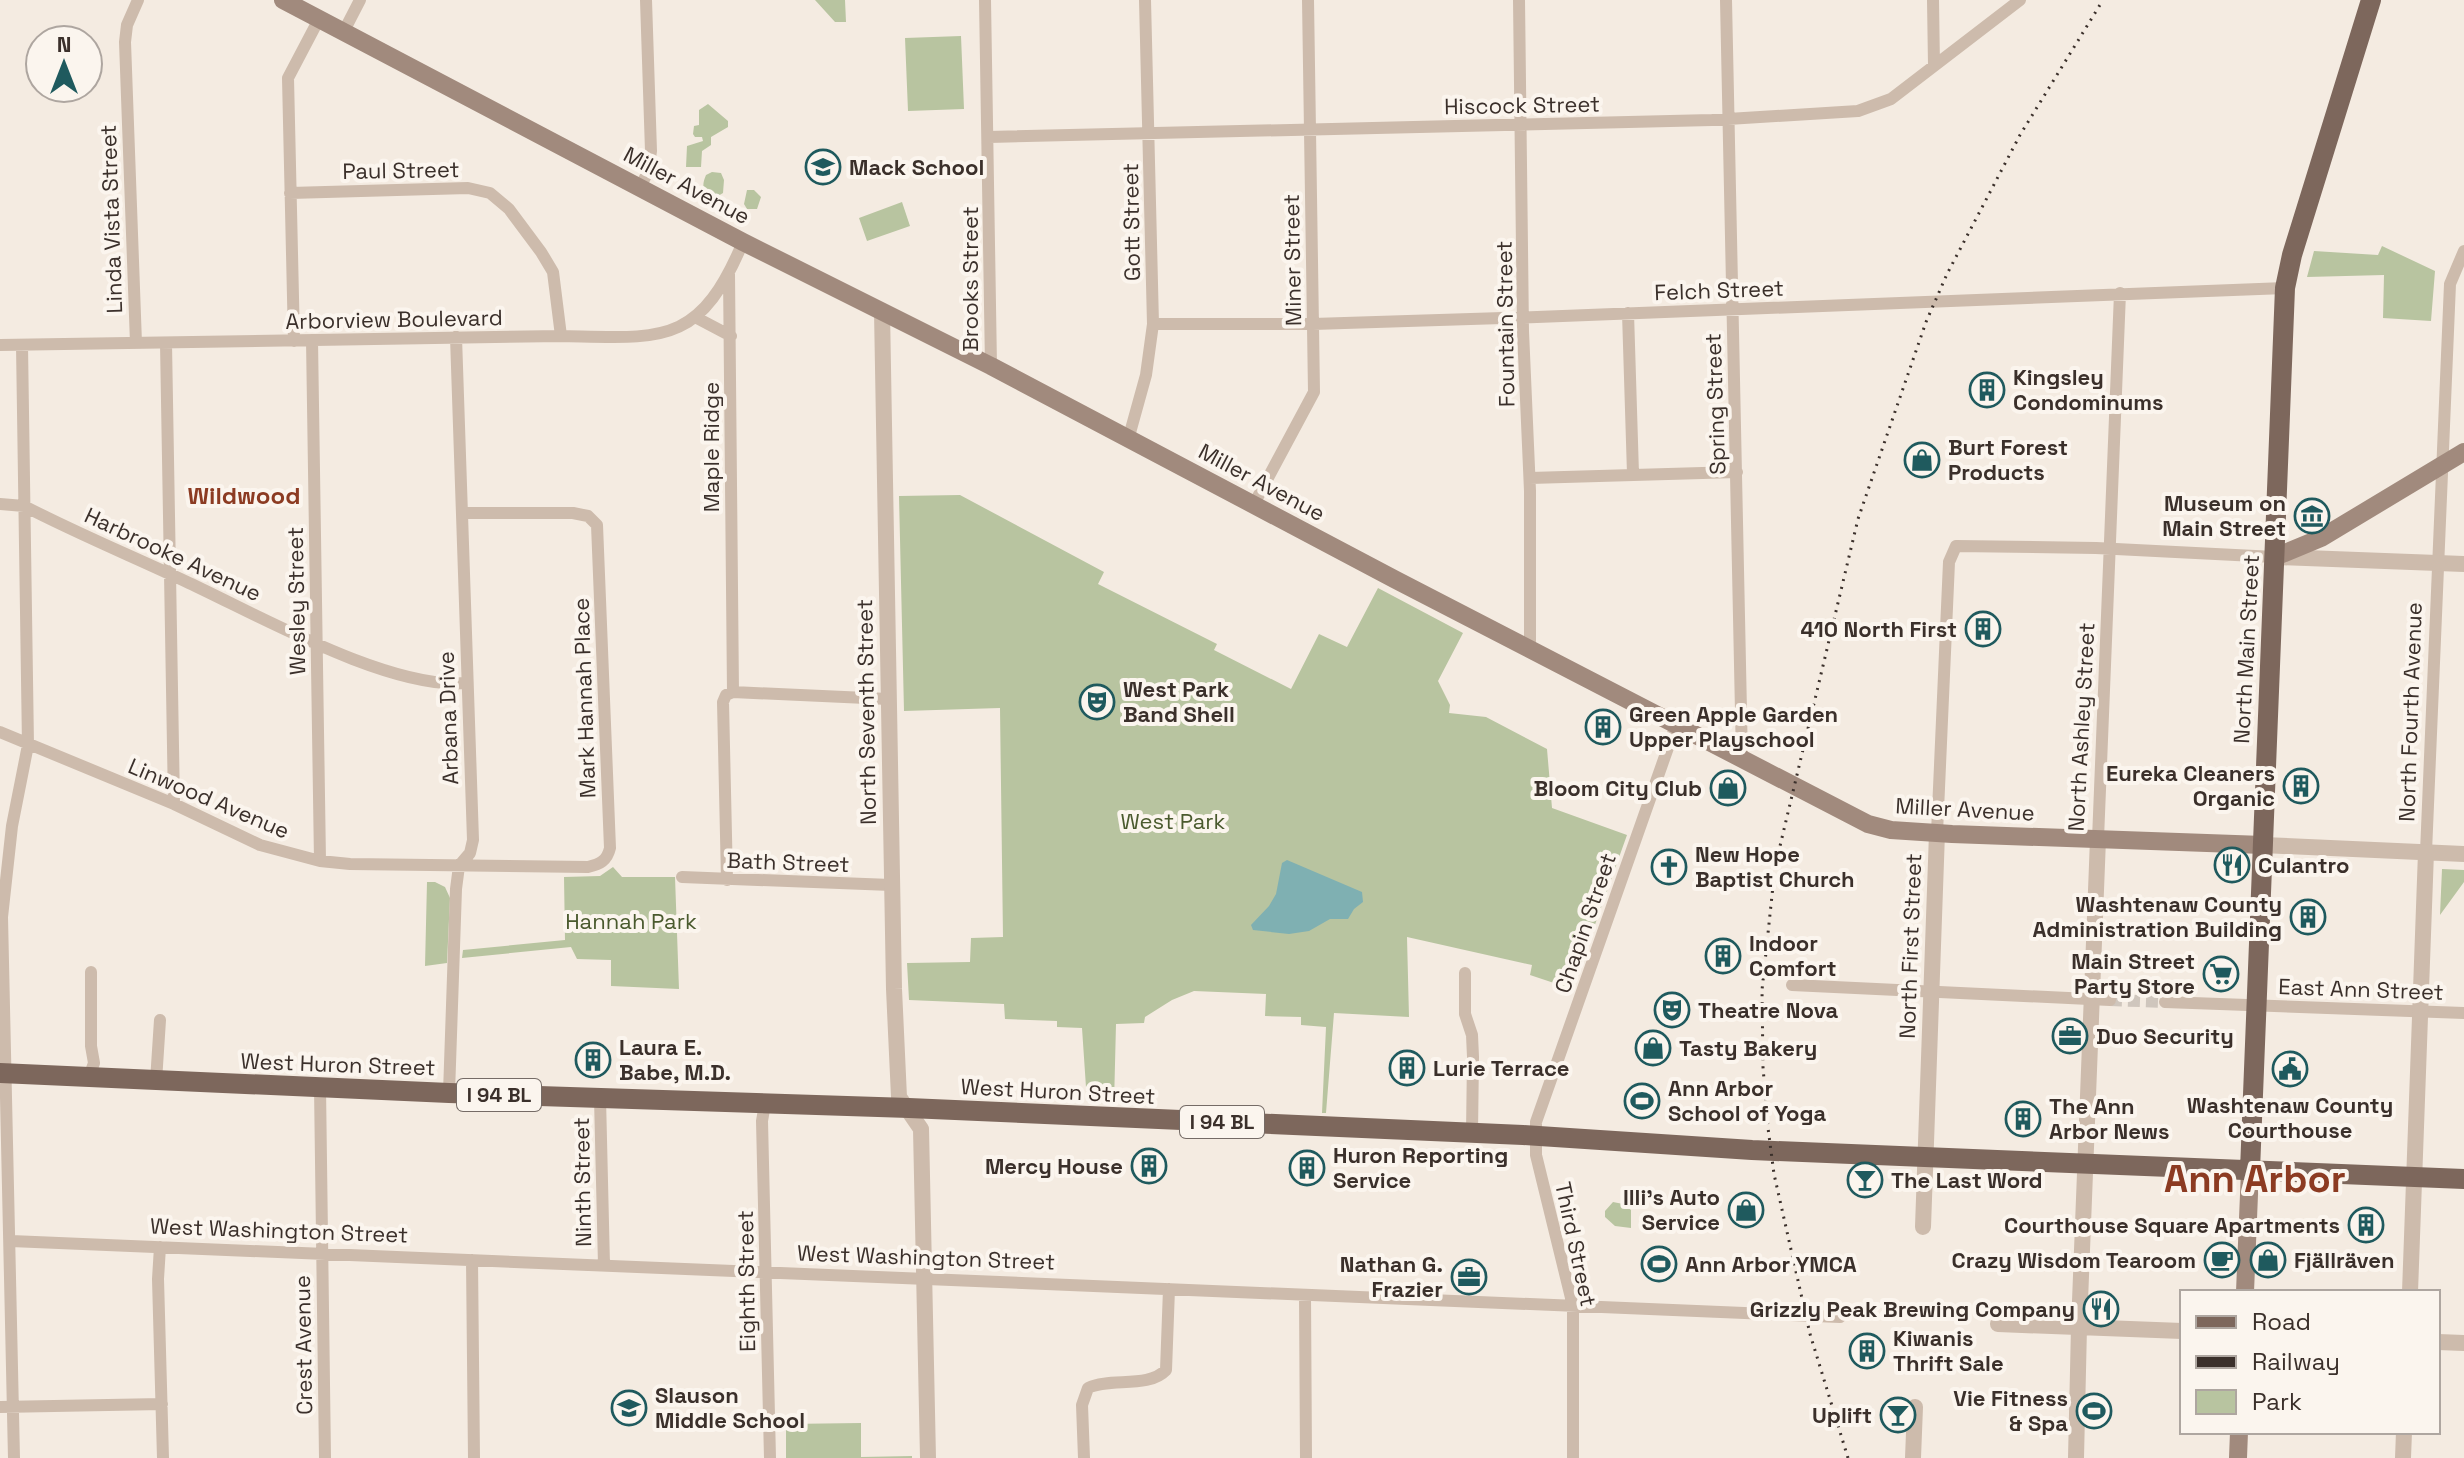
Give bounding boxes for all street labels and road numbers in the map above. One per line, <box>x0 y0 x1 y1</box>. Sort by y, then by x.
street label: Hiscock Street <box>1444 90 1600 120</box>
street label: Linda Vista Street <box>94 124 128 314</box>
street label: Miller Avenue <box>619 140 755 230</box>
street label: Paul Street <box>342 155 460 185</box>
street label: Gott Street <box>1116 163 1146 281</box>
street label: Miner Street <box>1277 194 1307 326</box>
street label: Brooks Street <box>956 206 984 352</box>
street label: Fountain Street <box>1490 241 1520 407</box>
street label: Felch Street <box>1654 274 1784 306</box>
street label: Arborview Boulevard <box>285 303 503 335</box>
street label: Spring Street <box>1699 333 1731 475</box>
street label: Maple Ridge <box>697 382 725 512</box>
street label: Miller Avenue <box>1194 437 1330 527</box>
street label: Harbrooke Avenue <box>80 501 266 607</box>
street label: Wesley Street <box>281 527 311 675</box>
street label: North Main Street <box>2227 554 2265 744</box>
street label: Mark Hannah Place <box>567 597 601 799</box>
street label: North Seventh Street <box>850 599 882 825</box>
street label: North Fourth Avenue <box>2392 602 2428 822</box>
street label: North Ashley Street <box>2062 622 2100 832</box>
street label: Arbana Drive <box>432 651 464 785</box>
street label: Linwood Avenue <box>124 751 294 845</box>
street label: Miller Avenue <box>1895 791 2035 827</box>
street label: Bath Street <box>726 846 850 878</box>
street label: Chapin Street <box>1548 849 1622 997</box>
street label: North First Street <box>1893 853 1927 1039</box>
street label: East Ann Street <box>2278 972 2444 1006</box>
street label: West Huron Street <box>240 1047 436 1081</box>
street label: West Huron Street <box>960 1072 1156 1110</box>
road number: I 94 BL <box>457 1079 541 1111</box>
road number: I 94 BL <box>1180 1106 1264 1138</box>
street label: Ninth Street <box>567 1117 597 1247</box>
street label: Third Street <box>1549 1179 1603 1309</box>
street label: Eighth Street <box>731 1210 761 1352</box>
street label: West Washington Street <box>149 1212 409 1248</box>
street label: West Washington Street <box>796 1239 1056 1275</box>
street label: Crest Avenue <box>288 1275 318 1415</box>

